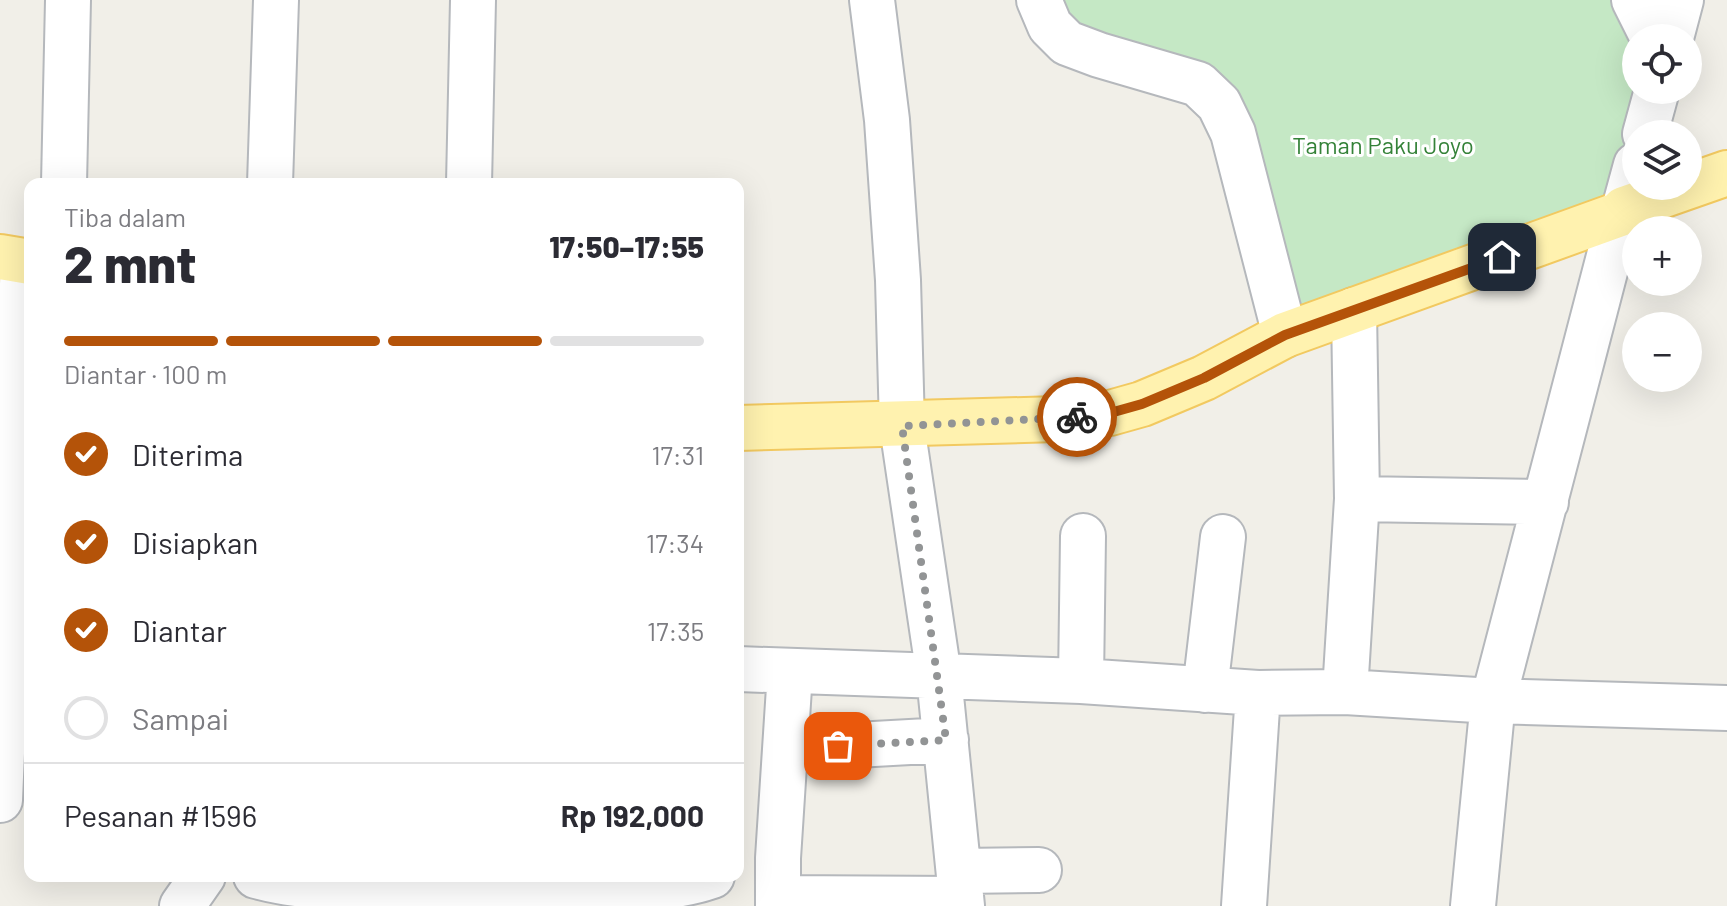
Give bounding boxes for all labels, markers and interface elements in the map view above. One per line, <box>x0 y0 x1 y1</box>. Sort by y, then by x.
map controls <box>1622 24 1702 392</box>
button: locate <box>1622 24 1702 104</box>
button: layers <box>1622 120 1702 200</box>
park label: Taman Paku Joyo <box>1292 130 1474 159</box>
text: Tiba dalam <box>64 201 186 232</box>
button: + <box>1622 216 1702 296</box>
pin <box>1468 223 1536 291</box>
text: 17:50–17:55 <box>549 228 704 264</box>
text: 2 mnt <box>64 231 196 293</box>
icon: home <box>1480 235 1524 279</box>
button: − <box>1622 312 1702 392</box>
text: Diantar · 100 m <box>64 358 227 389</box>
courier <box>1037 377 1117 457</box>
icon: bike <box>1055 395 1099 439</box>
icon: check <box>64 432 108 476</box>
text: Diterima <box>132 436 243 472</box>
text: 17:31 <box>651 439 704 470</box>
icon: check <box>64 520 108 564</box>
text: Disiapkan <box>132 524 258 560</box>
text: 17:34 <box>646 527 704 558</box>
icon: check <box>64 608 108 652</box>
text: Diantar <box>132 612 227 648</box>
text: 17:35 <box>647 615 704 646</box>
text: Sampai <box>132 700 229 736</box>
pin <box>804 712 872 780</box>
icon: bag <box>816 724 860 768</box>
text: Pesanan #1596 <box>64 797 257 833</box>
text: Rp 192,000 <box>561 797 704 833</box>

